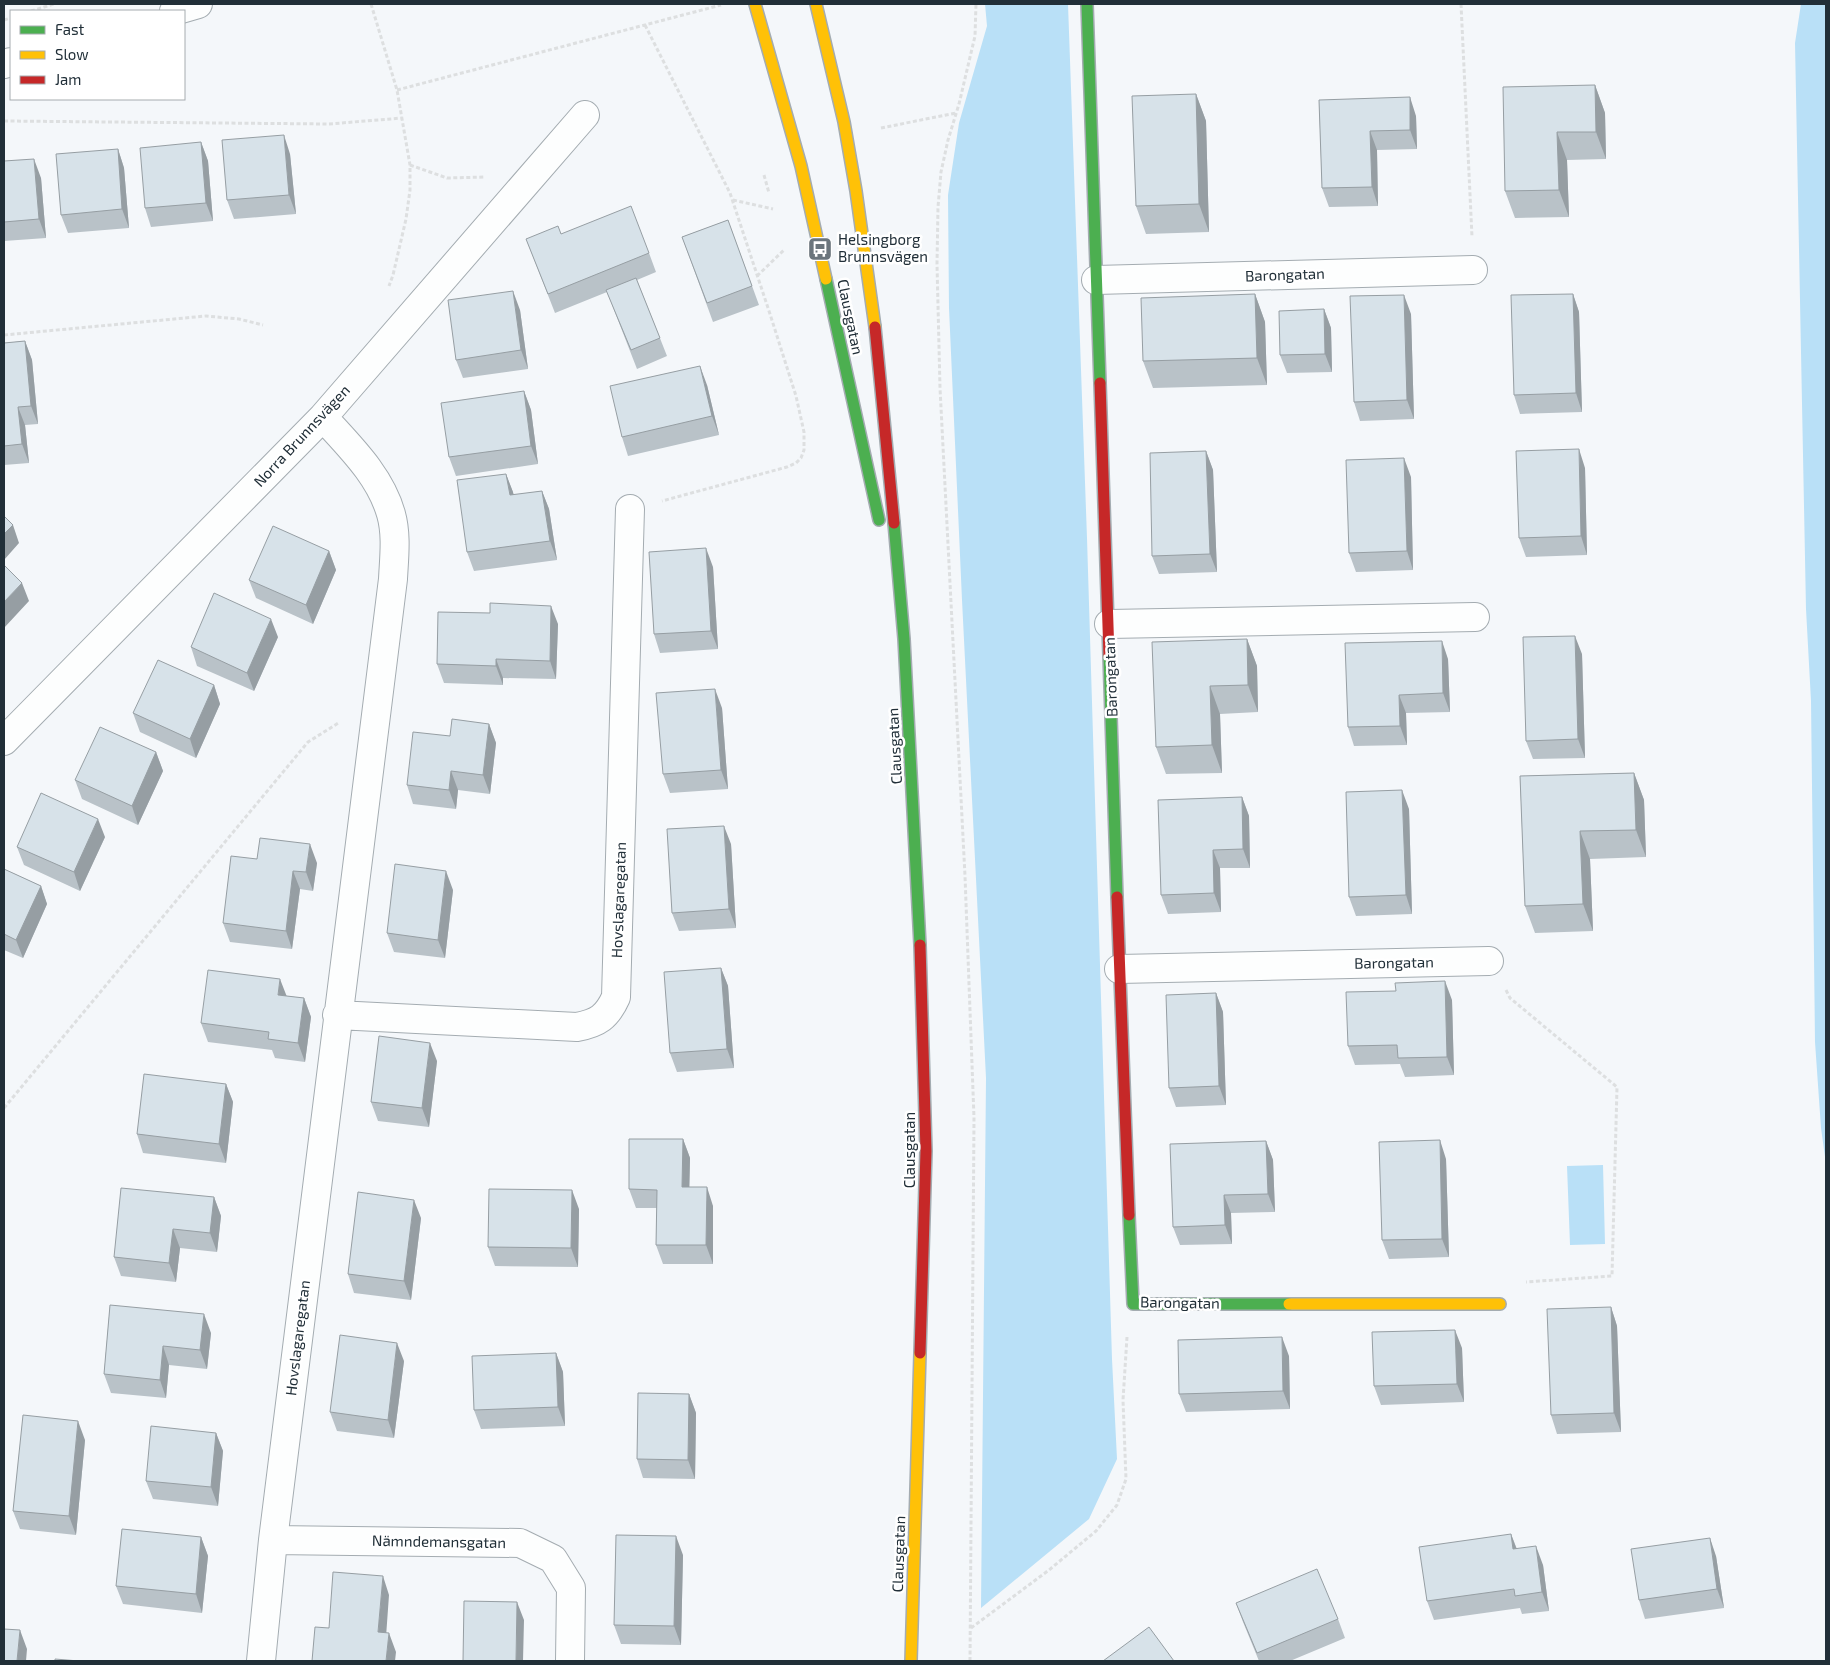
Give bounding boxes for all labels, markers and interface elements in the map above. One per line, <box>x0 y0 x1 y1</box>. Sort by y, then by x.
legend <box>10 10 185 100</box>
text: Fast <box>55 20 85 38</box>
text: Slow <box>55 45 89 63</box>
text: Jam <box>55 70 81 88</box>
place label: Helsingborg Brunnsvägen <box>838 230 928 265</box>
bus stop icon: Helsingborg Brunnsvägen <box>807 236 833 262</box>
street label: Barongatan <box>1245 264 1325 284</box>
street label: Clausgatan <box>834 277 868 356</box>
street label: Norra Brunnsvägen <box>249 381 353 490</box>
street label: Barongatan <box>1100 637 1120 717</box>
street label: Clausgatan <box>883 707 905 785</box>
street label: Hovslagaregatan <box>607 842 629 958</box>
street label: Barongatan <box>1354 952 1434 972</box>
street label: Clausgatan <box>900 1112 918 1188</box>
street label: Hovslagaregatan <box>281 1279 313 1397</box>
street label: Barongatan <box>1140 1292 1220 1312</box>
street label: Clausgatan <box>888 1515 908 1593</box>
street label: Nämndemansgatan <box>372 1531 506 1551</box>

